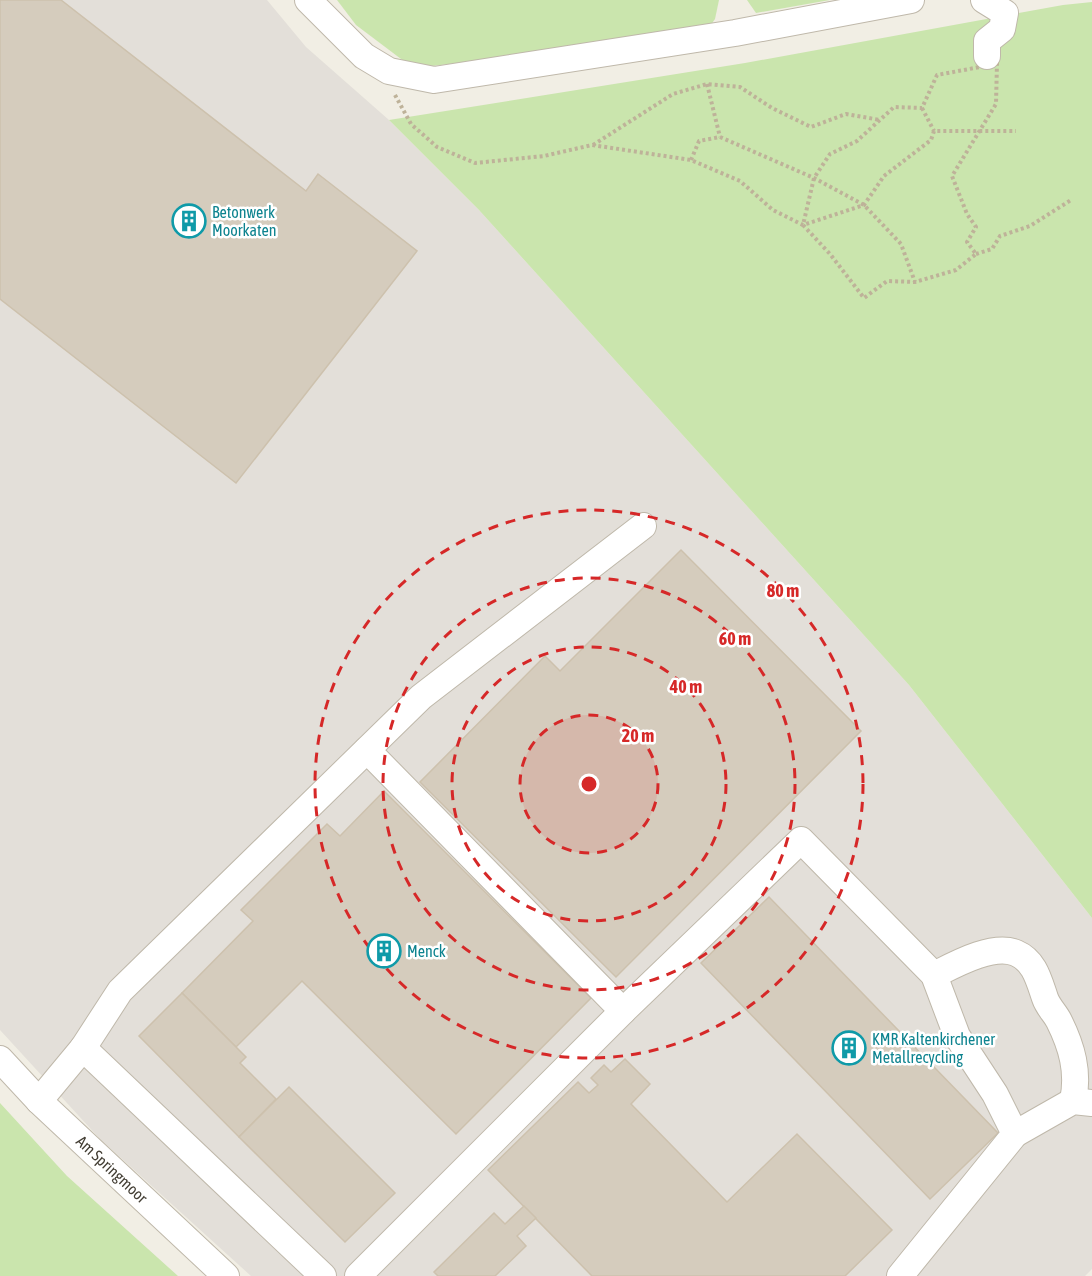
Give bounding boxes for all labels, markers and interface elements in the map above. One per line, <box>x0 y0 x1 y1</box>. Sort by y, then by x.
building icon: Betonwerk Moorkaten <box>171 203 207 239</box>
place label: Betonwerk Moorkaten <box>212 203 276 239</box>
text: 80 m <box>767 580 799 601</box>
text: 60 m <box>719 628 751 649</box>
text: 40 m <box>669 676 702 697</box>
text: 20 m <box>622 725 654 746</box>
centre of rings <box>579 774 599 794</box>
building icon: Menck <box>366 933 402 969</box>
place label: Menck <box>407 942 446 960</box>
building icon: KMR Kaltenkirchener Metallrecycling <box>831 1030 867 1066</box>
place label: KMR Kaltenkirchener Metallrecycling <box>872 1030 995 1067</box>
street label: Am Springmoor <box>72 1132 151 1207</box>

